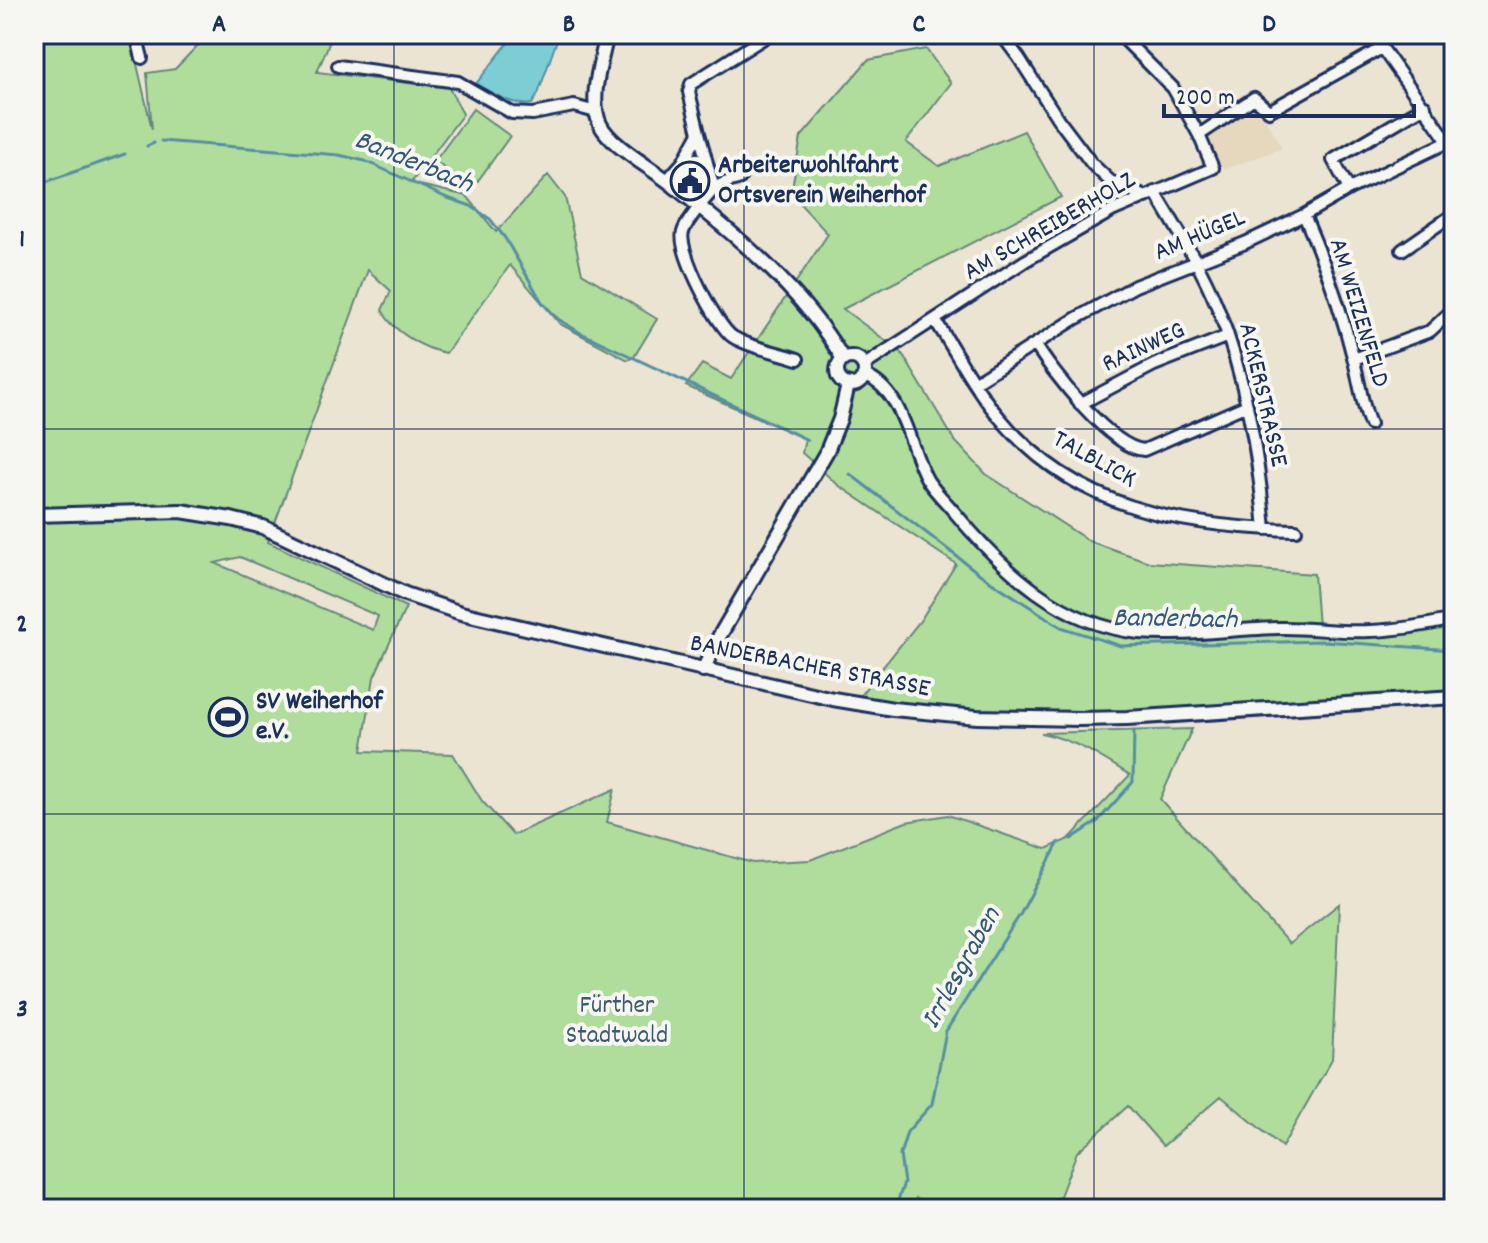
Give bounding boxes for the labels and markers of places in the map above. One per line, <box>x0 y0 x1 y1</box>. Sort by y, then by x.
place label: Arbeiterwohlfahrt Ortsverein Weiherhof <box>718 148 928 215</box>
public building icon: Arbeiterwohlfahrt Ortsverein Weiherhof <box>669 160 711 202</box>
place label: SV Weiherhof e.V. <box>256 684 385 751</box>
sports icon: SV Weiherhof e.V. <box>207 696 249 738</box>

